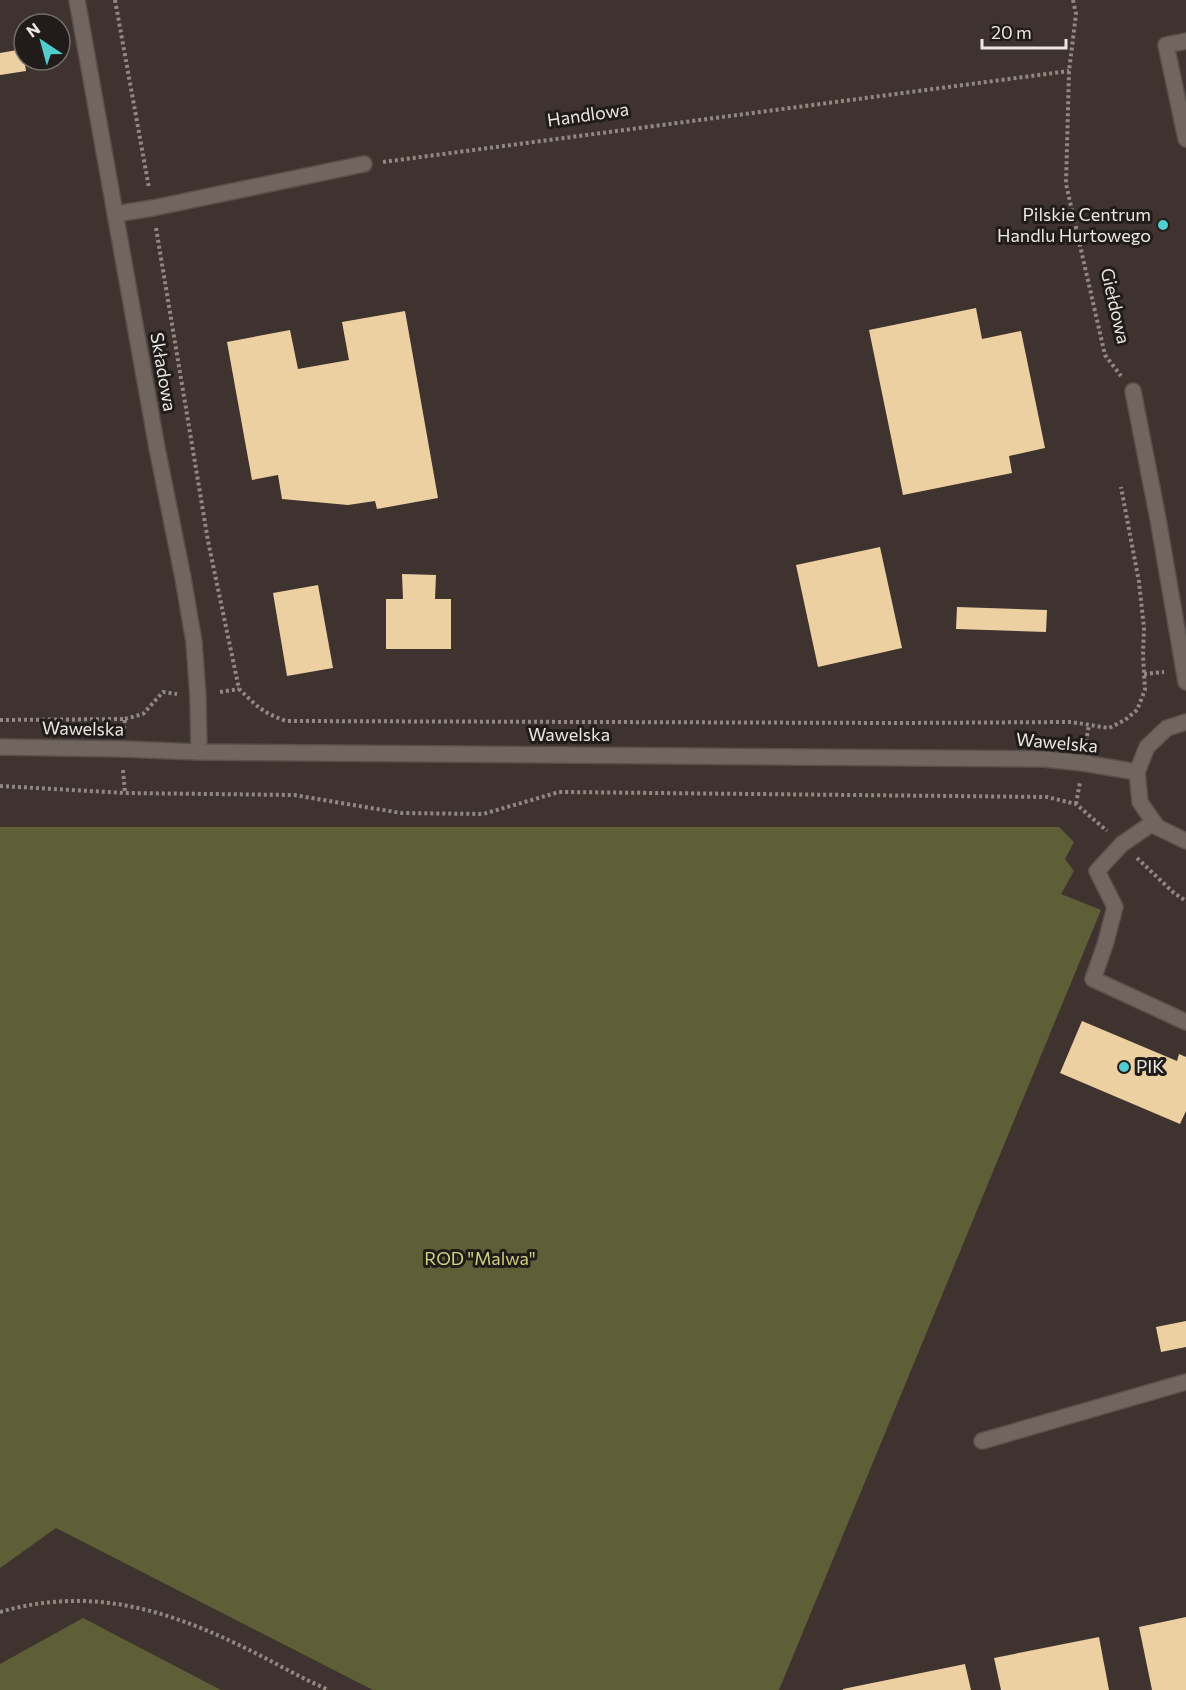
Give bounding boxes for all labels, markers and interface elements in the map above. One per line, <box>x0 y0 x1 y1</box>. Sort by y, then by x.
north arrow <box>12 12 72 72</box>
scale bar <box>982 12 1066 50</box>
text: N <box>22 18 43 41</box>
text: 20 m <box>991 21 1032 43</box>
street label: Handlowa <box>546 97 630 131</box>
place label: Pilskie Centrum Handlu Hurtowego <box>997 203 1151 246</box>
marker: Pilskie Centrum Handlu Hurtowego <box>1156 218 1170 232</box>
street label: Giełdowa <box>1097 266 1135 346</box>
street label: Składowa <box>146 331 182 413</box>
street label: Wawelska <box>42 716 124 740</box>
street label: Wawelska <box>528 723 610 745</box>
street label: Wawelska <box>1015 727 1099 757</box>
place label: PIK <box>1136 1055 1164 1077</box>
marker: PIK <box>1117 1060 1131 1074</box>
park label: ROD "Malwa" <box>424 1247 536 1269</box>

